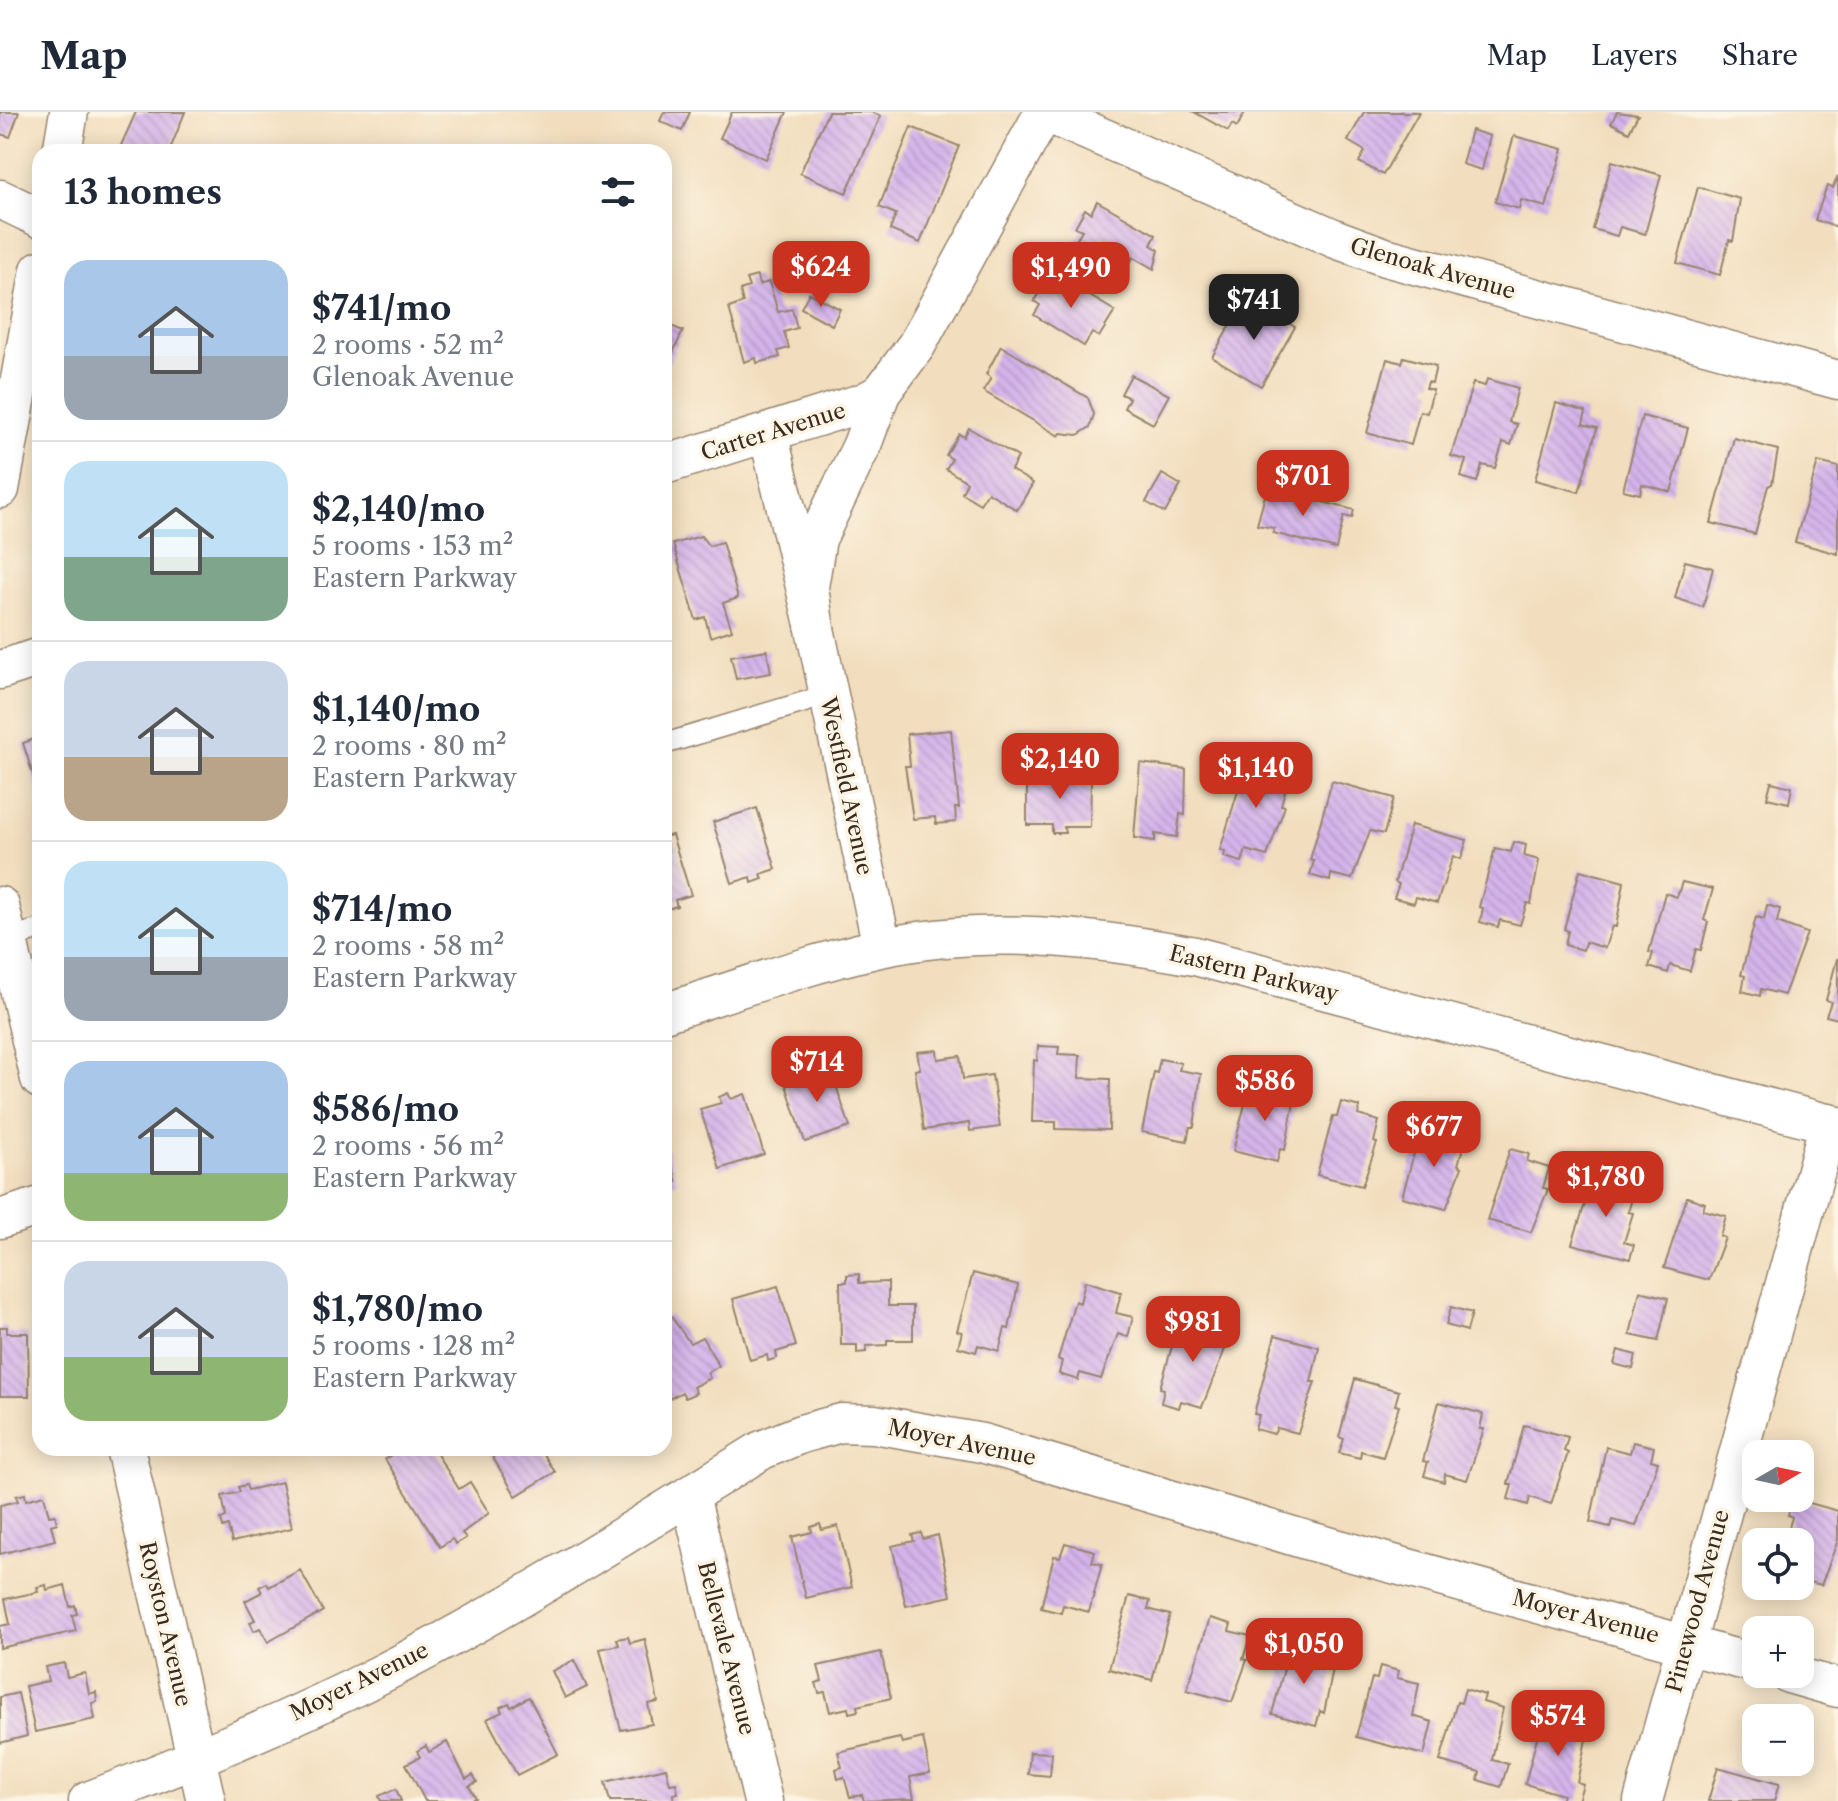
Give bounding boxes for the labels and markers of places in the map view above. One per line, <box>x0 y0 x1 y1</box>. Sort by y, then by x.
pin: $624 <box>774 241 868 309</box>
pin: $1,490 <box>1006 242 1136 310</box>
pin: $741 <box>1207 274 1301 342</box>
pin: $701 <box>1256 450 1350 518</box>
pin: $2,140 <box>995 733 1125 801</box>
pin: $1,140 <box>1191 742 1321 810</box>
pin: $714 <box>770 1036 864 1104</box>
pin: $586 <box>1218 1055 1312 1123</box>
pin: $677 <box>1387 1101 1481 1169</box>
pin: $1,780 <box>1541 1151 1671 1219</box>
pin: $981 <box>1146 1296 1240 1364</box>
pin: $1,050 <box>1239 1618 1369 1686</box>
pin: $574 <box>1511 1690 1605 1758</box>

